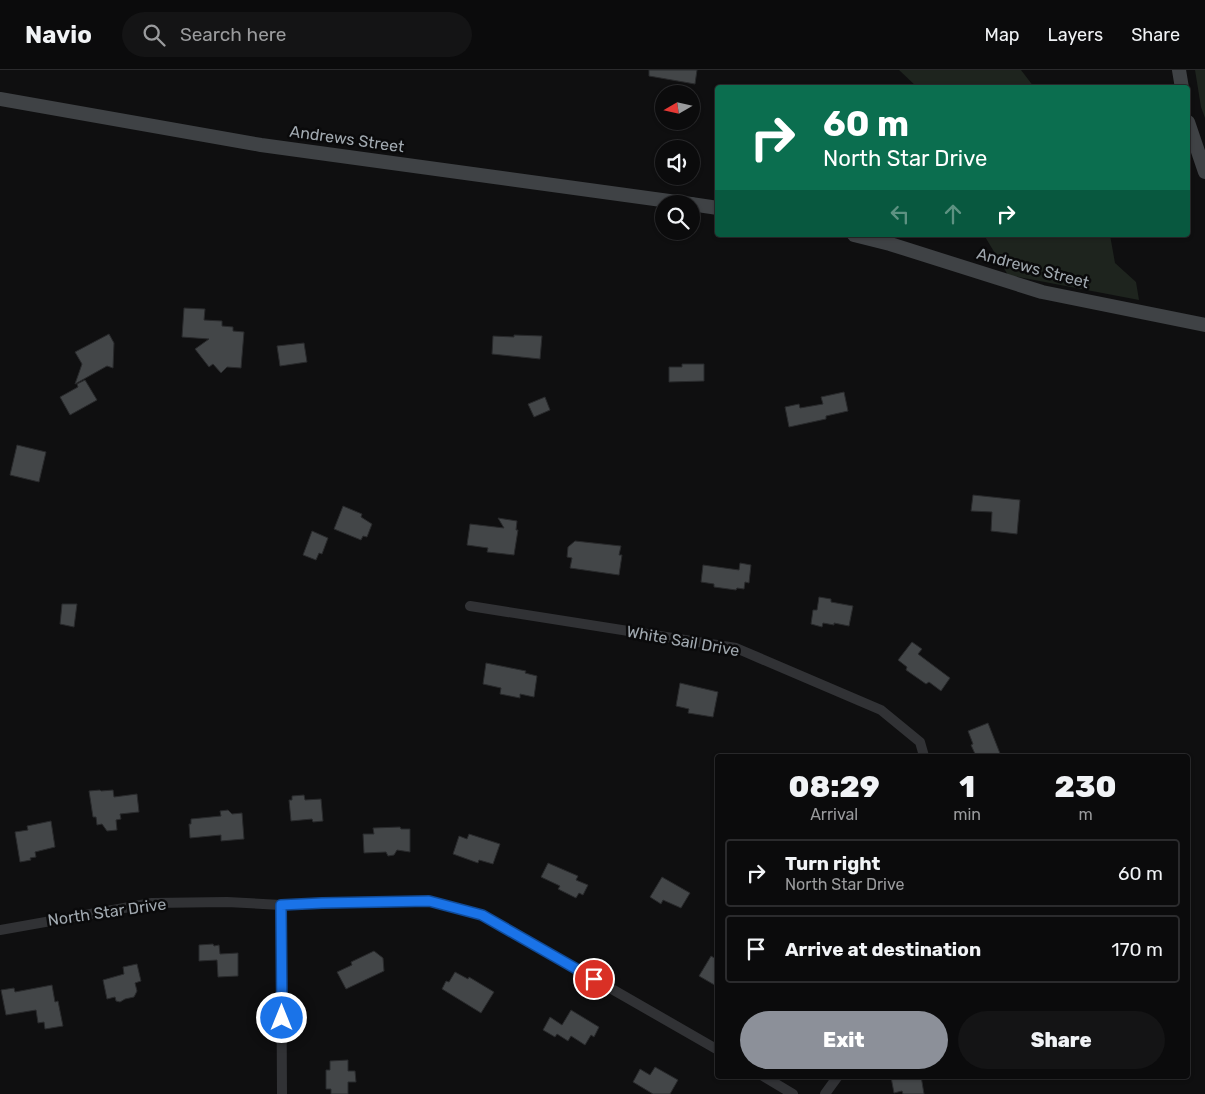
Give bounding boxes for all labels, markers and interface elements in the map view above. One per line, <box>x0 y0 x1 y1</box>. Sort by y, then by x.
search box <box>122 12 472 57</box>
text: Navio <box>25 21 92 49</box>
icon: search <box>140 21 168 49</box>
text: Search here <box>180 23 286 46</box>
text: Map <box>985 24 1020 46</box>
text: Layers <box>1048 24 1103 46</box>
text: Share <box>1131 24 1180 46</box>
north arrow <box>655 85 700 130</box>
map controls <box>655 85 700 240</box>
text: 60 m <box>823 103 909 145</box>
icon: right <box>740 105 805 170</box>
street label: Andrews Street <box>288 122 406 156</box>
button: sound <box>655 140 700 185</box>
text: North Star Drive <box>823 145 987 172</box>
button: search <box>655 195 700 240</box>
icon: left <box>886 200 914 228</box>
icon: ahead <box>939 200 967 228</box>
icon: right <box>992 200 1020 228</box>
street label: Andrews Street <box>975 244 1091 292</box>
street label: White Sail Drive <box>625 622 741 660</box>
text: 08:29 <box>789 769 880 805</box>
text: 1 <box>959 769 975 805</box>
text: 230 <box>1055 769 1116 805</box>
text: Arrival <box>810 805 858 824</box>
text: min <box>953 805 981 824</box>
text: m <box>1078 805 1093 824</box>
text: Turn right <box>785 852 880 875</box>
icon: right <box>742 859 770 887</box>
text: 60 m <box>1118 862 1163 885</box>
text: North Star Drive <box>785 875 904 894</box>
street label: North Star Drive <box>47 894 168 930</box>
icon: arrive <box>742 935 770 963</box>
text: Arrive at destination <box>785 938 981 961</box>
text: 170 m <box>1112 938 1163 961</box>
pin <box>573 958 615 1000</box>
icon: arrive <box>580 965 608 993</box>
position arrow <box>255 991 307 1043</box>
button: Exit <box>740 1011 948 1069</box>
button: Share <box>958 1011 1165 1069</box>

